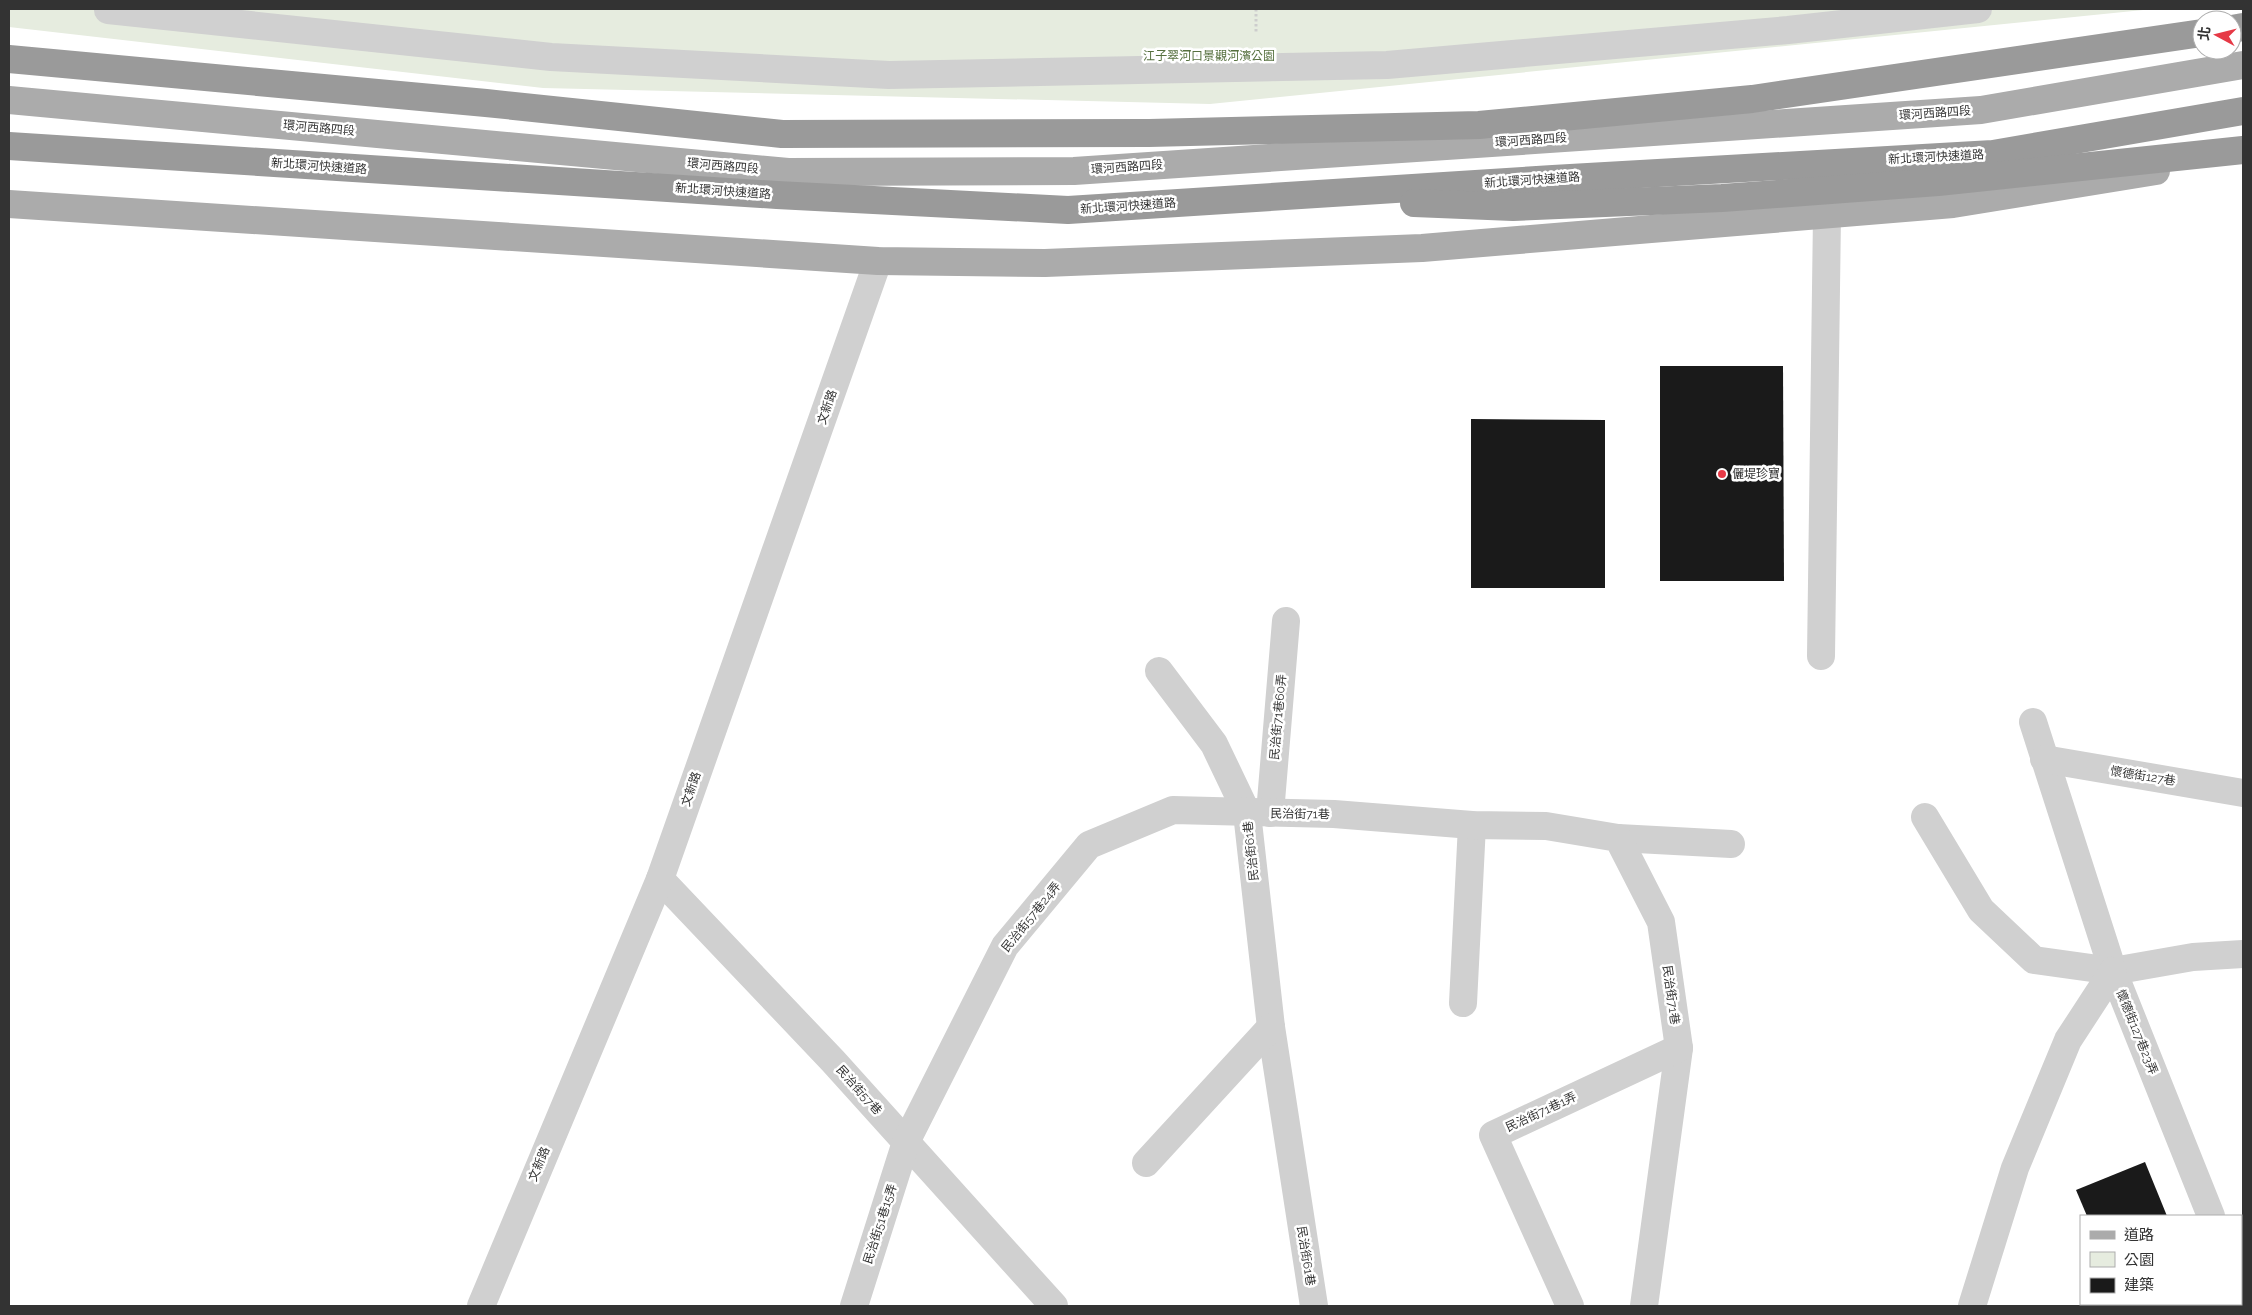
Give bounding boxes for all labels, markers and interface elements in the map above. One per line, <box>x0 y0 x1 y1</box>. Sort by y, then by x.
north arrow <box>2192 10 2242 60</box>
text: 北 <box>2195 25 2213 41</box>
park label: 江子翠河口景觀河濱公園 <box>1143 49 1275 63</box>
street label: 環河西路四段 <box>1899 104 1971 122</box>
street label: 環河西路四段 <box>283 118 355 138</box>
street label: 環河西路四段 <box>1495 131 1567 149</box>
street label: 新北環河快速道路 <box>1888 147 1984 167</box>
street label: 新北環河快速道路 <box>271 156 367 176</box>
street label: 環河西路四段 <box>687 156 759 176</box>
street label: 環河西路四段 <box>1091 158 1163 176</box>
street label: 新北環河快速道路 <box>1484 170 1580 190</box>
street label: 新北環河快速道路 <box>675 181 771 201</box>
street label: 新北環河快速道路 <box>1080 196 1176 216</box>
street label: 文新路 <box>815 388 839 426</box>
place label: 儷堤珍寶 <box>1732 467 1780 481</box>
marker: 儷堤珍寶 <box>1716 468 1728 480</box>
street label: 民治街71巷60弄 <box>1267 673 1289 761</box>
street label: 懷德街127巷 <box>2109 764 2177 788</box>
street label: 文新路 <box>679 770 703 808</box>
street label: 民治街71巷 <box>1270 806 1330 822</box>
street label: 民治街61巷 <box>1241 820 1261 882</box>
street label: 民治街57巷24弄 <box>999 879 1063 955</box>
street label: 民治街71巷 <box>1660 965 1682 1025</box>
street label: 懷德街127巷23弄 <box>2114 987 2160 1077</box>
street label: 民治街57巷 <box>833 1063 885 1117</box>
street label: 民治街71巷1弄 <box>1503 1089 1579 1135</box>
street label: 文新路 <box>526 1145 552 1183</box>
street label: 民治街51巷15弄 <box>860 1182 900 1266</box>
legend <box>2080 1215 2242 1305</box>
street label: 民治街61巷 <box>1294 1225 1318 1287</box>
text: 道路 <box>2124 1226 2154 1244</box>
text: 公園 <box>2124 1251 2154 1269</box>
text: 建築 <box>2124 1276 2154 1294</box>

